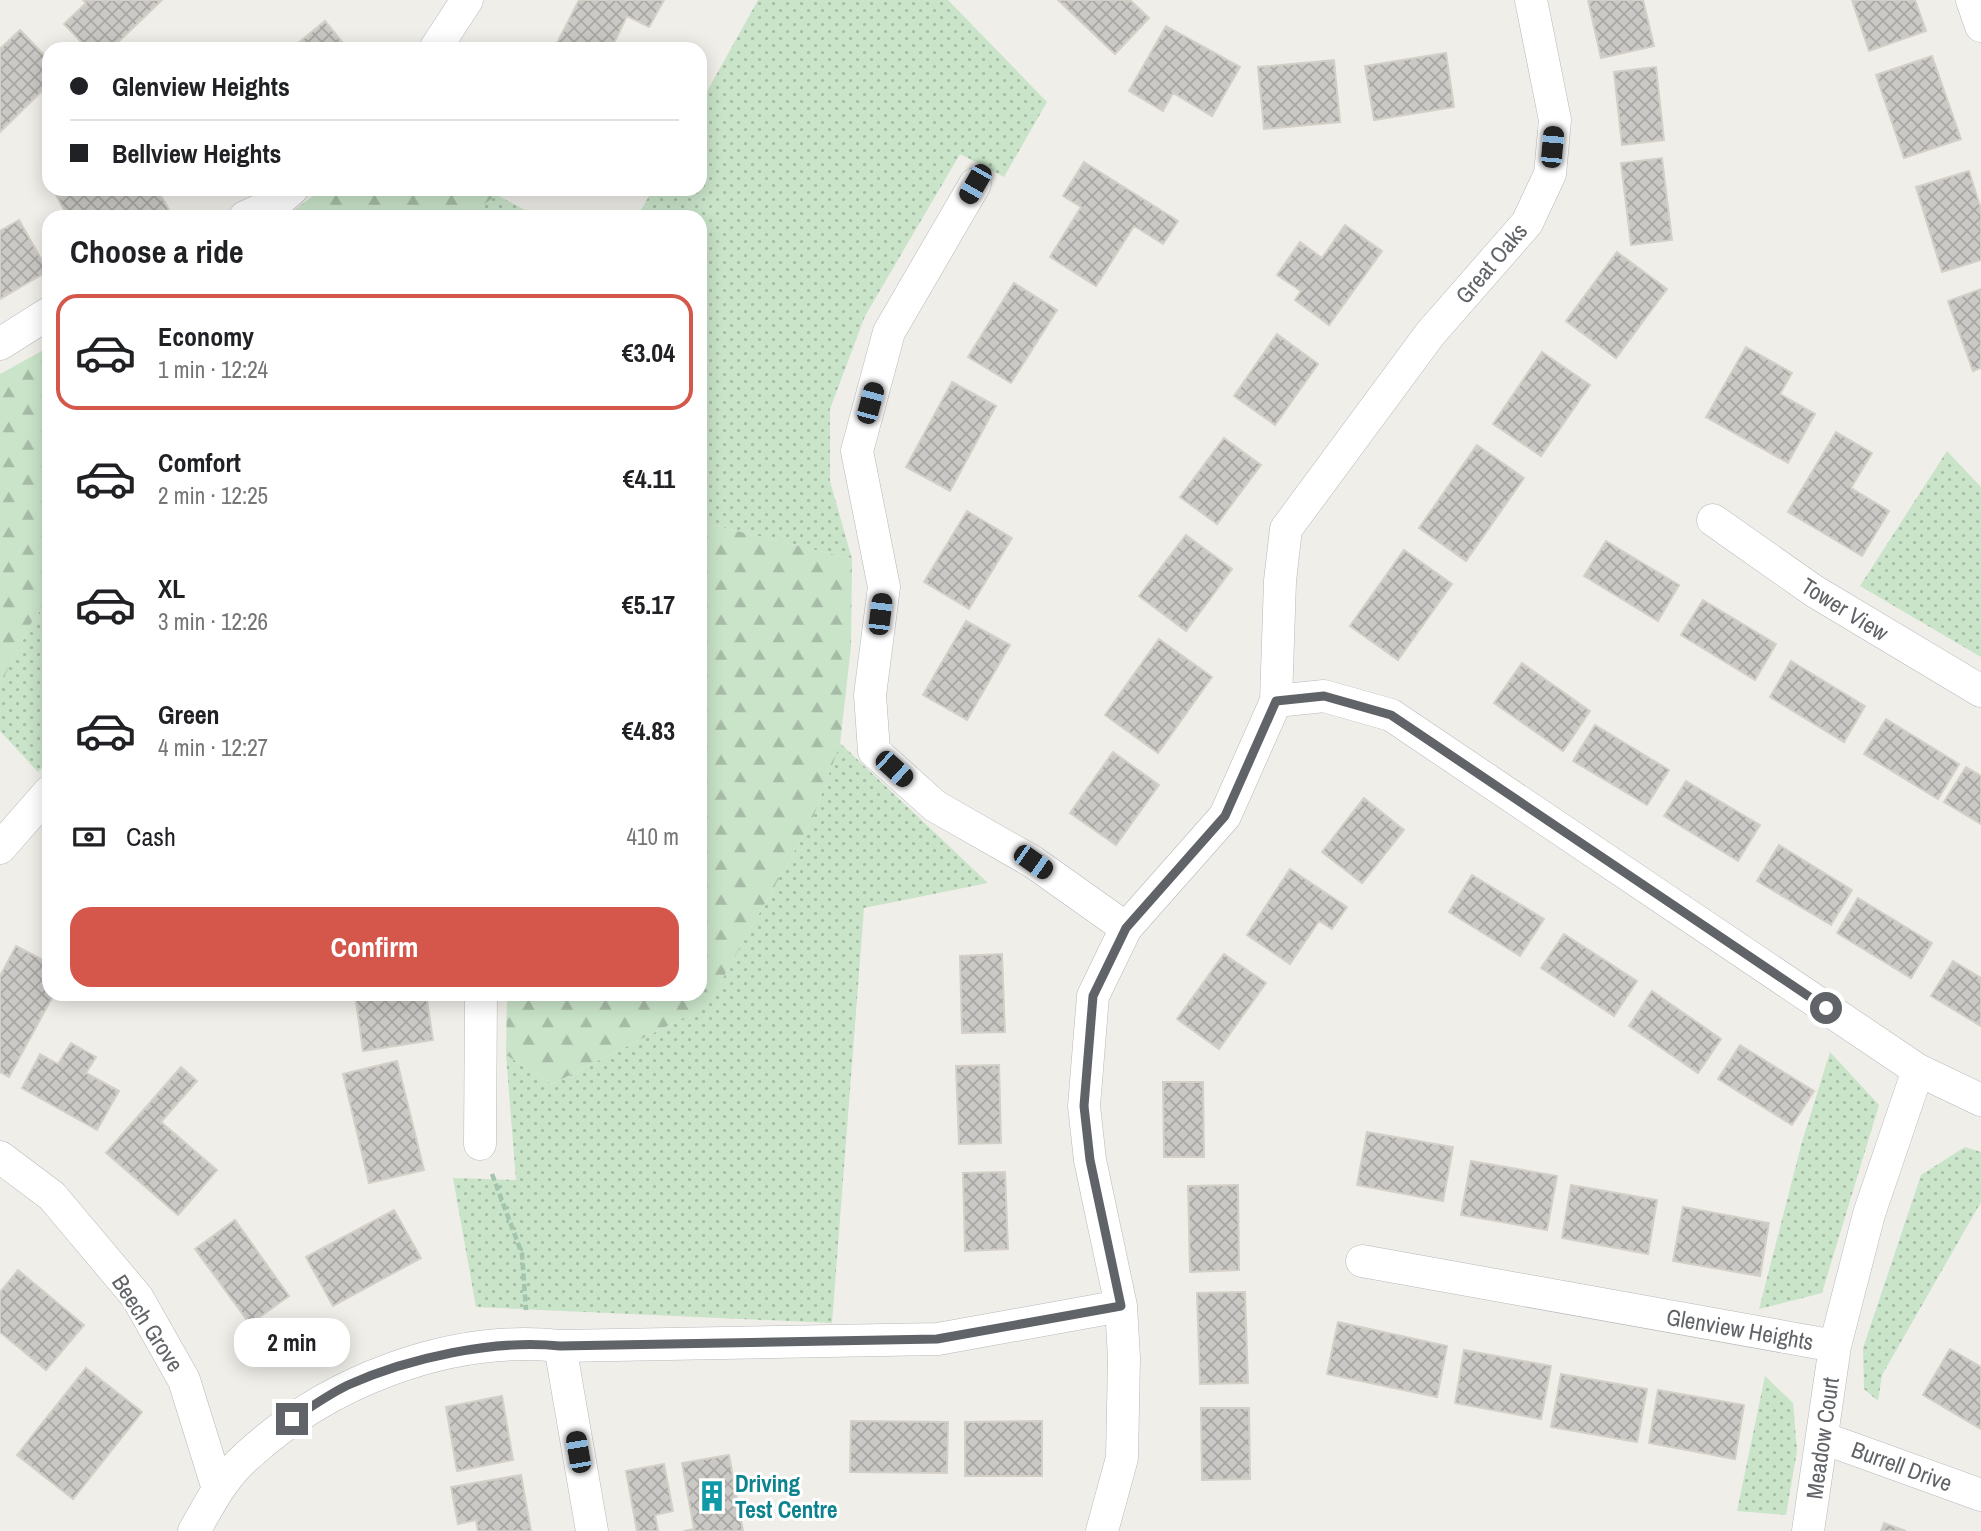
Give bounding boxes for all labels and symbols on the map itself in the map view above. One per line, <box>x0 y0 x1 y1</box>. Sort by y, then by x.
car <box>1540 125 1565 169</box>
car <box>956 161 995 207</box>
street label: Great Oaks <box>1448 216 1534 310</box>
car <box>855 380 886 426</box>
street label: Tower View <box>1796 570 1895 648</box>
car <box>868 592 893 636</box>
car <box>872 747 917 791</box>
car <box>1010 841 1057 883</box>
route start <box>1810 992 1842 1024</box>
street label: Beech Grove <box>105 1268 191 1378</box>
street label: Glenview Heights <box>1664 1301 1816 1357</box>
callout: 2 min <box>234 1318 350 1366</box>
street label: Meadow Court <box>1798 1375 1846 1501</box>
route end <box>276 1403 308 1435</box>
car <box>565 1429 592 1475</box>
street label: Burrell Drive <box>1847 1434 1957 1498</box>
place label: Driving Test Centre <box>735 1468 837 1525</box>
building icon: Driving Test Centre <box>695 1479 729 1513</box>

